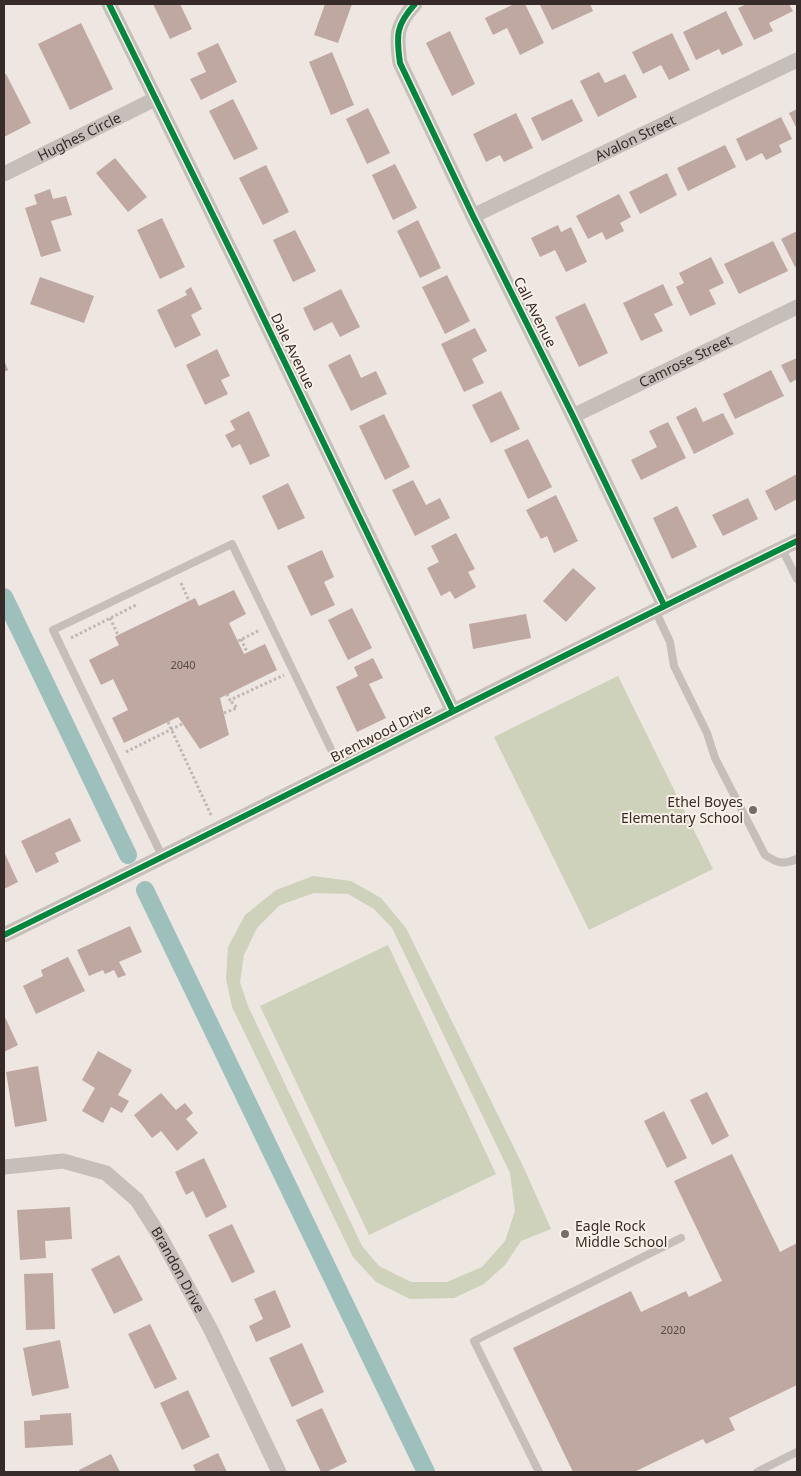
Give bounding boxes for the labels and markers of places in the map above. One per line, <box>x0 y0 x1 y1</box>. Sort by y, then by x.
place label: Ethel Boyes Elementary School <box>621 792 743 827</box>
marker: Ethel Boyes Elementary School <box>747 804 759 816</box>
place label: Eagle Rock Middle School <box>575 1216 667 1251</box>
marker: Eagle Rock Middle School <box>559 1228 571 1240</box>

